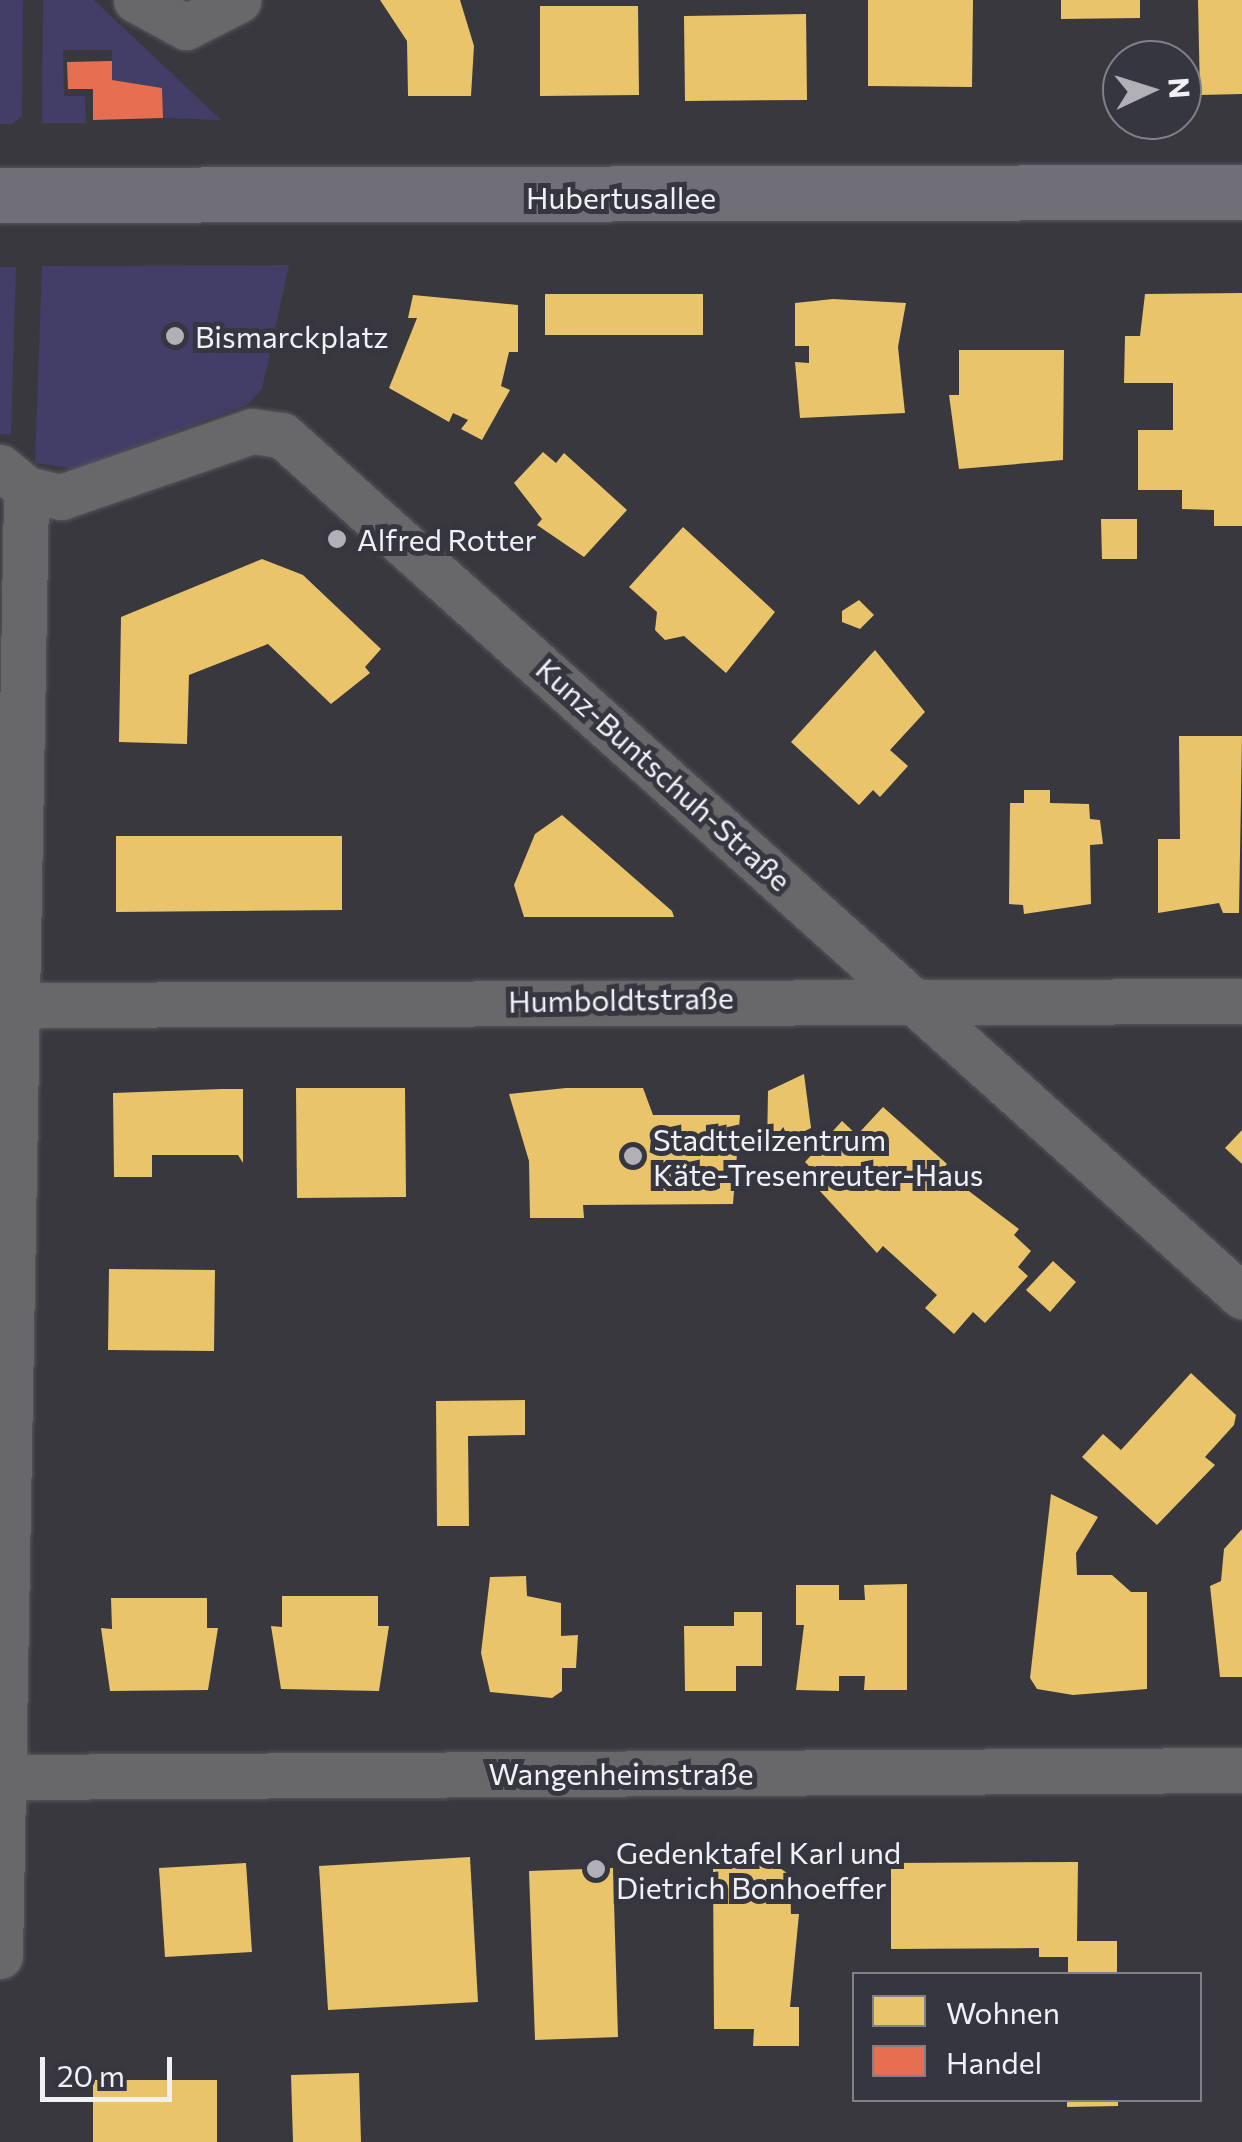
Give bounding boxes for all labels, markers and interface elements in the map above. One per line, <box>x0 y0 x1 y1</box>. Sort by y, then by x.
north arrow <box>1102 40 1202 140</box>
text: N <box>1162 76 1198 100</box>
street label: Hubertusallee <box>526 179 716 215</box>
place label: Bismarckplatz <box>195 318 388 354</box>
marker: Bismarckplatz <box>164 325 186 347</box>
place label: Alfred Rotter <box>357 521 537 557</box>
marker: Alfred Rotter <box>326 528 348 550</box>
street label: Kunz-Buntschuh-Straße <box>529 650 799 898</box>
street label: Humboldtstraße <box>508 979 734 1019</box>
place label: Stadtteilzentrum Käte-Tresenreuter-Haus <box>653 1121 983 1192</box>
marker: Stadtteilzentrum Käte-Tresenreuter-Haus <box>622 1145 644 1167</box>
street label: Wangenheimstraße <box>488 1755 754 1791</box>
place label: Gedenktafel Karl und Dietrich Bonhoeffer <box>616 1834 901 1904</box>
marker: Gedenktafel Karl und Dietrich Bonhoeffer <box>585 1858 607 1880</box>
legend <box>852 1972 1202 2102</box>
text: Wohnen <box>946 1993 1060 2030</box>
scale bar <box>45 2037 178 2099</box>
text: Handel <box>946 2043 1042 2080</box>
text: 20 m <box>57 2056 125 2093</box>

